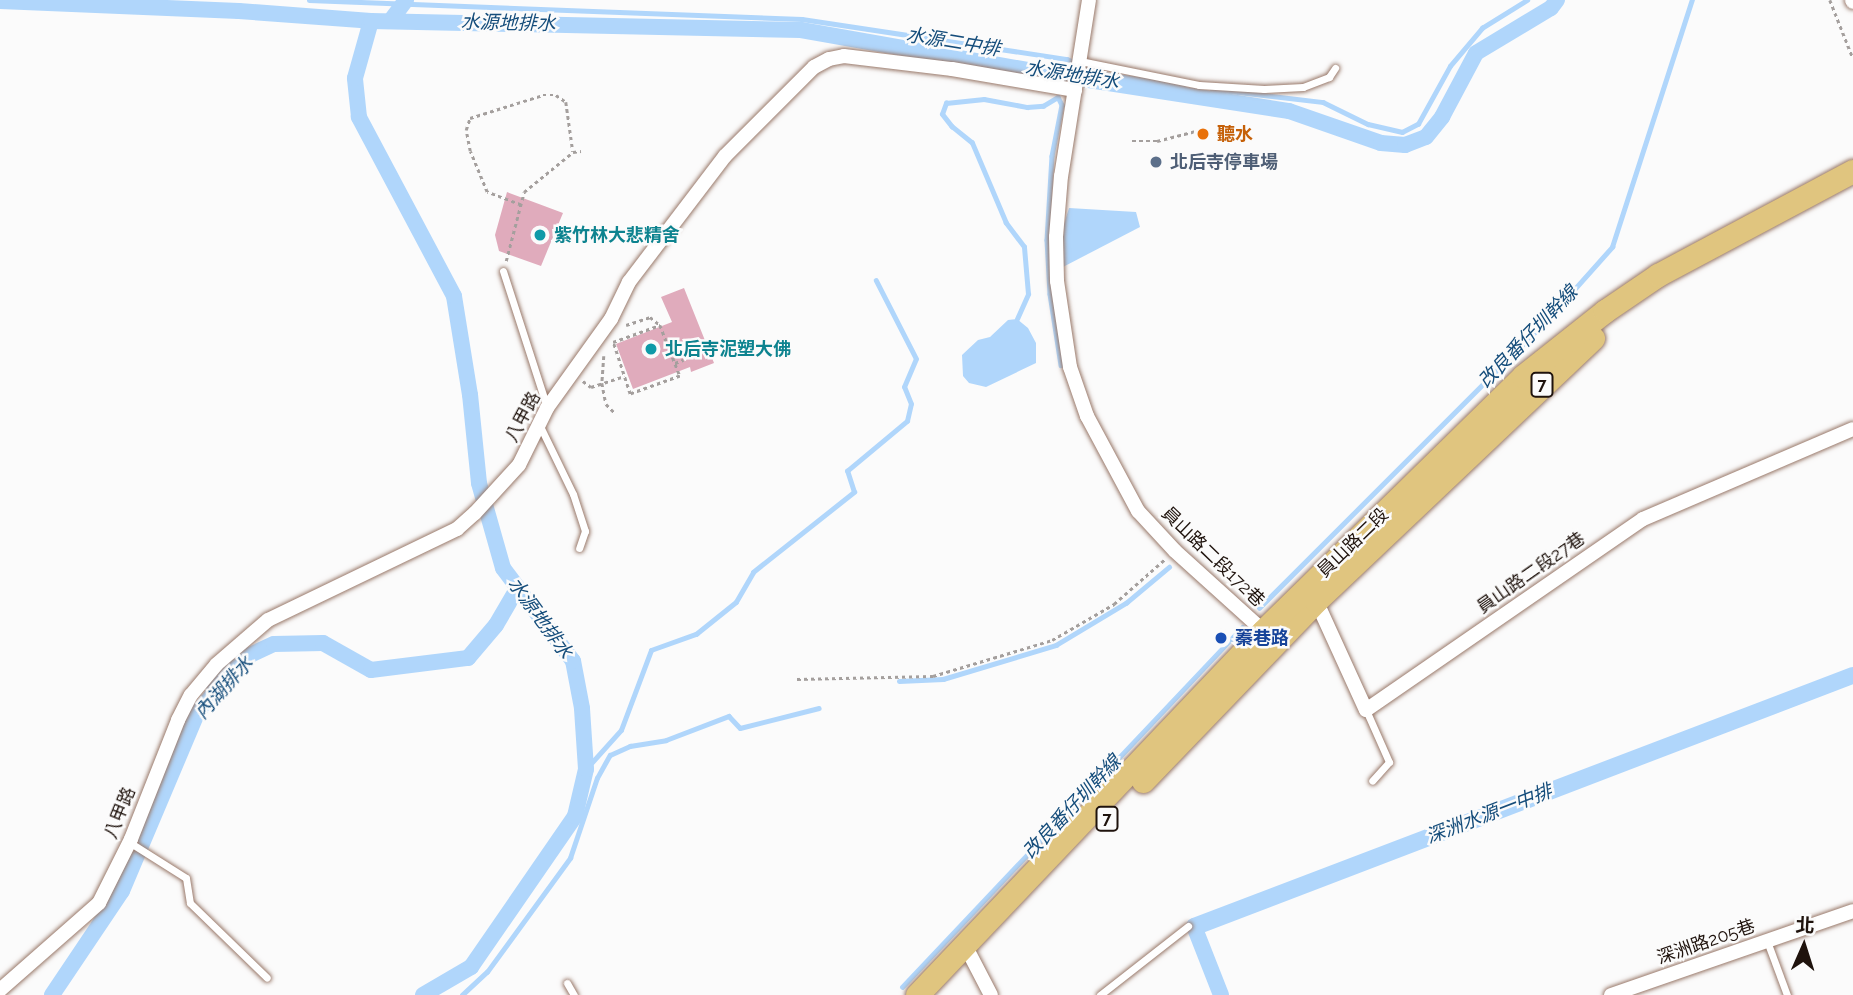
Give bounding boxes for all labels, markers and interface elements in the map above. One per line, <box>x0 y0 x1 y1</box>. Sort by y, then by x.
water label: 水源地排水 <box>460 11 556 35</box>
water label: 水源二中排 <box>904 23 1002 61</box>
water label: 水源地排水 <box>1023 56 1121 94</box>
place label: 聽水 <box>1217 123 1253 145</box>
marker: 聽水 <box>1195 126 1211 142</box>
place label: 北后寺停車場 <box>1170 151 1278 173</box>
marker: 北后寺停車場 <box>1148 154 1164 170</box>
place label: 紫竹林大悲精舍 <box>554 224 680 246</box>
marker: 紫竹林大悲精舍 <box>532 227 548 243</box>
water label: 改良番仔圳幹線 <box>1474 281 1582 393</box>
place label: 北后寺泥塑大佛 <box>665 338 791 360</box>
marker: 北后寺泥塑大佛 <box>643 341 659 357</box>
road number: 7 <box>1530 372 1554 398</box>
street label: 八甲路 <box>501 388 545 446</box>
street label: 員山路二段172巷 <box>1157 502 1269 612</box>
street label: 員山路二段 <box>1313 504 1393 582</box>
street label: 員山路二段27巷 <box>1473 528 1589 618</box>
water label: 水源地排水 <box>503 573 577 663</box>
place label: 蓁巷路 <box>1235 627 1289 649</box>
marker: 蓁巷路 <box>1213 630 1229 646</box>
water label: 內湖排水 <box>190 652 258 724</box>
water label: 改良番仔圳幹線 <box>1018 751 1126 863</box>
water label: 深洲水源一中排 <box>1423 780 1555 848</box>
street label: 八甲路 <box>100 784 140 842</box>
road number: 7 <box>1095 806 1119 832</box>
north arrow <box>1769 911 1839 981</box>
text: 北 <box>1795 914 1815 937</box>
street label: 深洲路205巷 <box>1654 915 1758 969</box>

